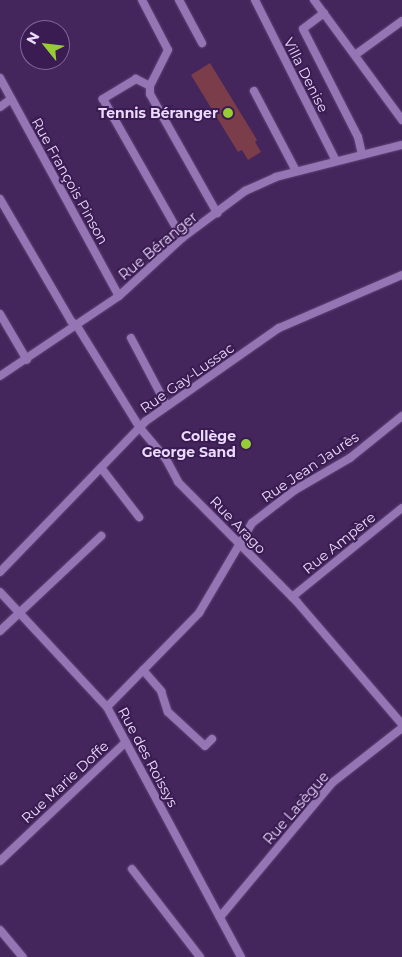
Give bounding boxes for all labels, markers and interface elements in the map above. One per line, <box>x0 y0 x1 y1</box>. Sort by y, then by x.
north arrow <box>20 20 70 70</box>
text: N <box>22 29 43 48</box>
street label: Villa Denise <box>280 35 332 115</box>
place label: Tennis Béranger <box>98 105 218 121</box>
marker: Tennis Béranger <box>222 107 234 119</box>
street label: Rue François Pinson <box>28 115 112 247</box>
street label: Rue Béranger <box>115 208 201 284</box>
street label: Rue Gay-Lussac <box>137 339 237 417</box>
place label: Collège George Sand <box>142 428 236 461</box>
street label: Rue Jean Jaurès <box>258 428 362 506</box>
marker: Collège George Sand <box>240 438 252 450</box>
street label: Rue Arago <box>206 493 270 557</box>
street label: Rue Ampère <box>299 509 379 577</box>
street label: Rue des Roissys <box>115 704 181 810</box>
street label: Rue Marie Doffe <box>18 737 112 827</box>
street label: Rue Lasègue <box>260 768 332 848</box>

